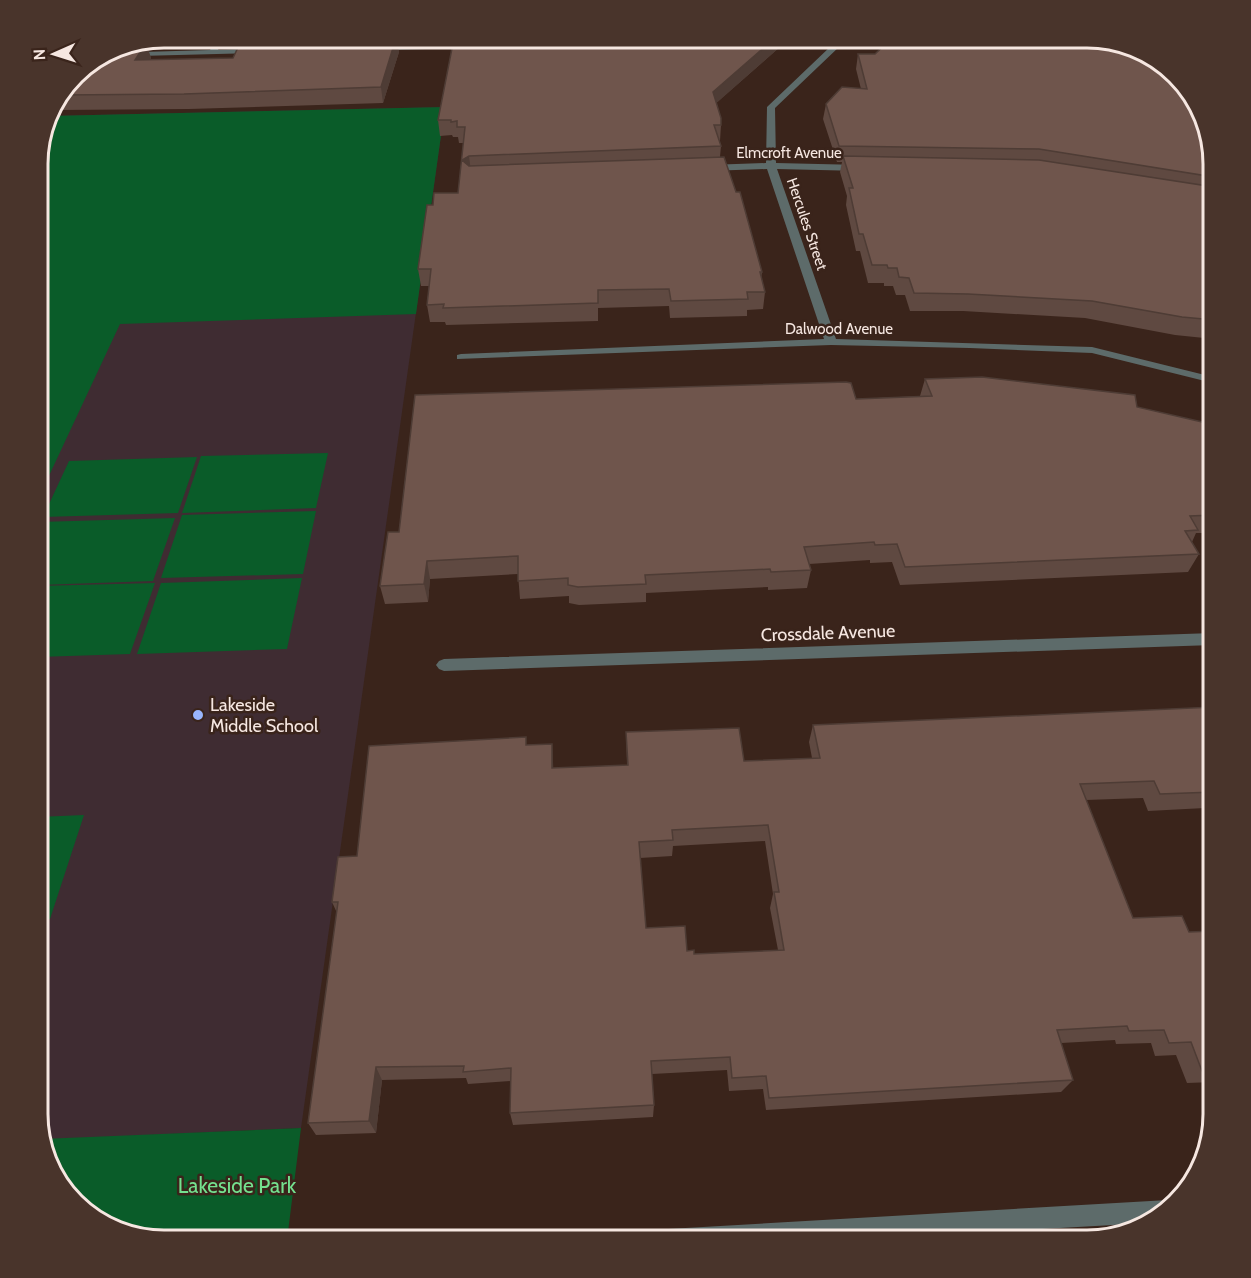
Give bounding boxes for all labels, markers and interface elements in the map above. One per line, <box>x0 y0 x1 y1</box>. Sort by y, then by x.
north arrow <box>24 24 84 84</box>
text: N <box>30 49 49 61</box>
street label: Elmcroft Avenue <box>736 144 842 162</box>
street label: Hercules Street <box>783 175 831 273</box>
street label: Dalwood Avenue <box>785 320 893 338</box>
street label: Crossdale Avenue <box>760 620 896 646</box>
place label: Lakeside Middle School <box>210 694 319 737</box>
marker: Lakeside Middle School <box>191 708 205 722</box>
park label: Lakeside Park <box>178 1173 297 1198</box>

